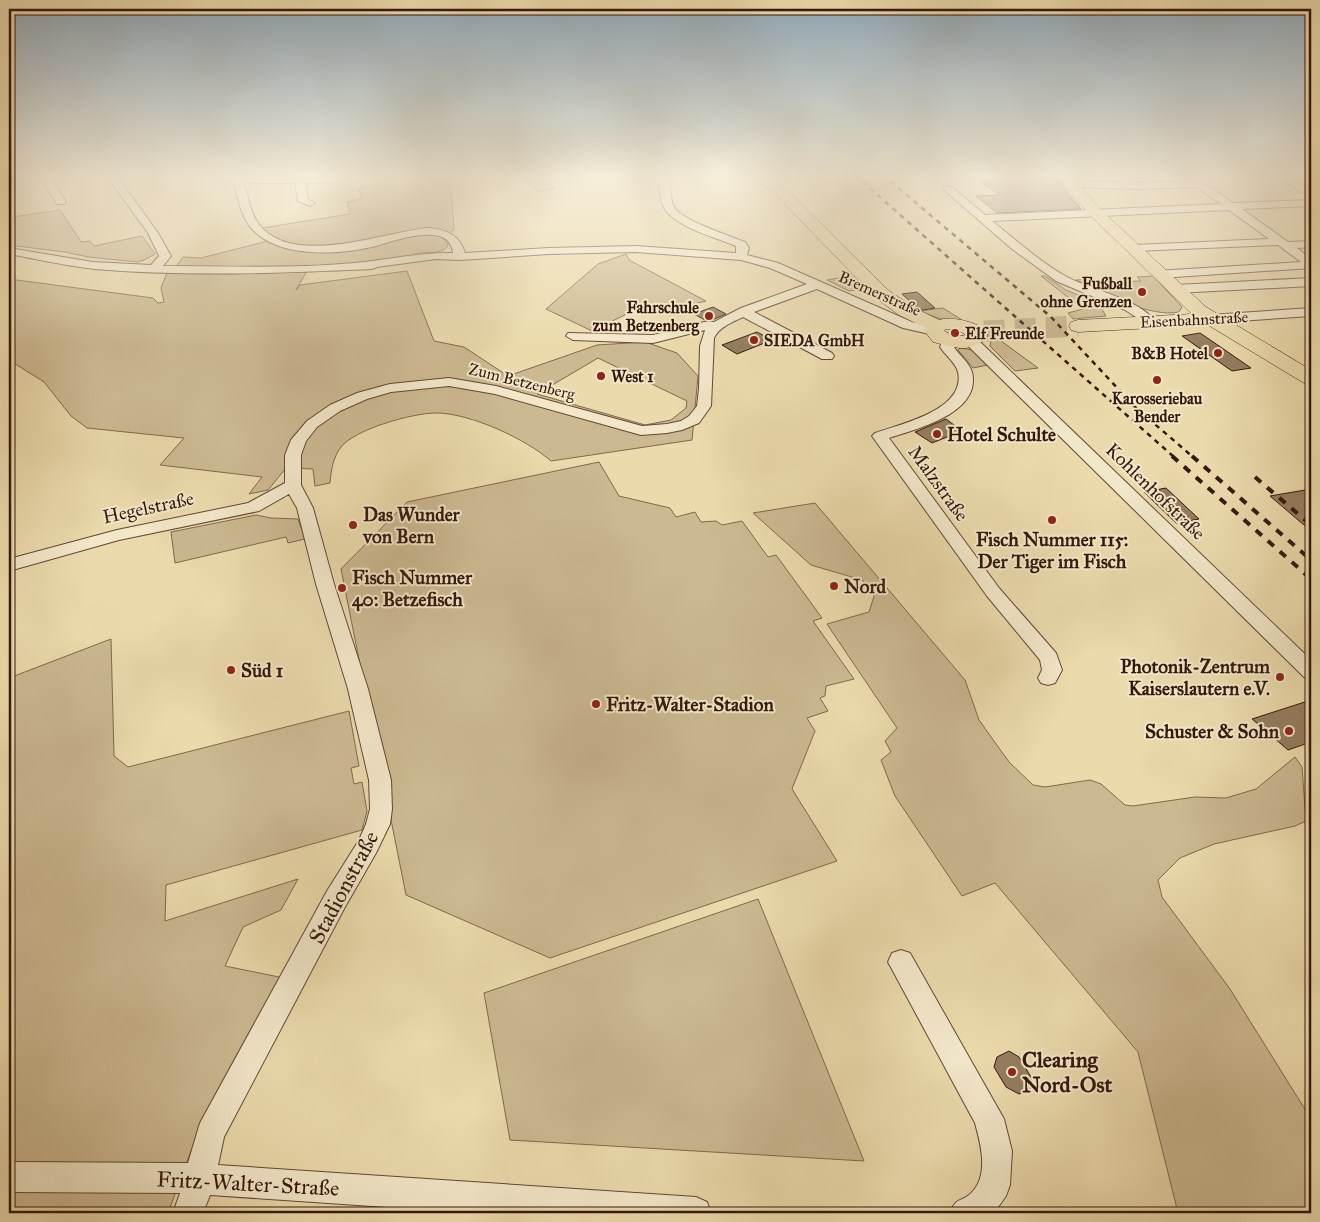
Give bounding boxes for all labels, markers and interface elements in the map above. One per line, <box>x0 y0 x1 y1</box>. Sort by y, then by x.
street label: Bremerstraße <box>836 267 924 320</box>
place label: Fußball ohne Grenzen <box>1041 274 1133 311</box>
marker: Fußball ohne Grenzen <box>1136 286 1148 298</box>
place label: Fahrschule zum Betzenberg <box>593 298 700 336</box>
street label: Eisenbahnstraße <box>1139 307 1249 332</box>
marker: Fahrschule zum Betzenberg <box>703 310 715 322</box>
place label: Elf Freunde <box>965 324 1044 343</box>
marker: Elf Freunde <box>949 327 961 339</box>
place label: SIEDA GmbH <box>764 331 865 350</box>
marker: SIEDA GmbH <box>748 334 760 346</box>
place label: B&B Hotel <box>1131 344 1209 363</box>
marker: B&B Hotel <box>1212 347 1224 359</box>
street label: Zum Betzenberg <box>467 359 578 405</box>
place label: West 1 <box>611 367 654 386</box>
marker: West 1 <box>595 370 607 382</box>
marker: Karosseriebau Bender <box>1151 374 1163 386</box>
place label: Karosseriebau Bender <box>1112 389 1203 426</box>
place label: Hotel Schulte <box>947 423 1056 446</box>
marker: Hotel Schulte <box>931 428 943 440</box>
street label: Kohlenhofstraße <box>1101 438 1210 545</box>
street label: Malzstraße <box>903 441 974 526</box>
street label: Hegelstraße <box>100 487 196 529</box>
place label: Das Wunder von Bern <box>362 503 461 548</box>
marker: Fisch Nummer 115: Der Tiger im Fisch <box>1046 514 1058 526</box>
marker: Das Wunder von Bern <box>347 519 359 531</box>
place label: Fisch Nummer 115: Der Tiger im Fisch <box>976 528 1129 574</box>
place label: Fisch Nummer 40: Betzefisch <box>352 566 473 612</box>
place label: Nord <box>844 575 886 598</box>
marker: Nord <box>828 580 840 592</box>
marker: Fisch Nummer 40: Betzefisch <box>336 582 348 594</box>
place label: Photonik-Zentrum Kaiserslautern e.V. <box>1120 655 1270 700</box>
place label: Süd 1 <box>241 659 284 682</box>
marker: Süd 1 <box>225 664 237 676</box>
marker: Photonik-Zentrum Kaiserslautern e.V. <box>1274 671 1286 683</box>
place label: Fritz-Walter-Stadion <box>606 693 774 716</box>
marker: Fritz-Walter-Stadion <box>590 698 602 710</box>
place label: Schuster & Sohn <box>1145 720 1280 743</box>
marker: Schuster & Sohn <box>1283 725 1295 737</box>
street label: Stadionstraße <box>302 826 384 948</box>
place label: Clearing Nord-Ost <box>1022 1046 1112 1098</box>
marker: Clearing Nord-Ost <box>1006 1066 1018 1078</box>
street label: Fritz-Walter-Straße <box>156 1165 340 1202</box>

